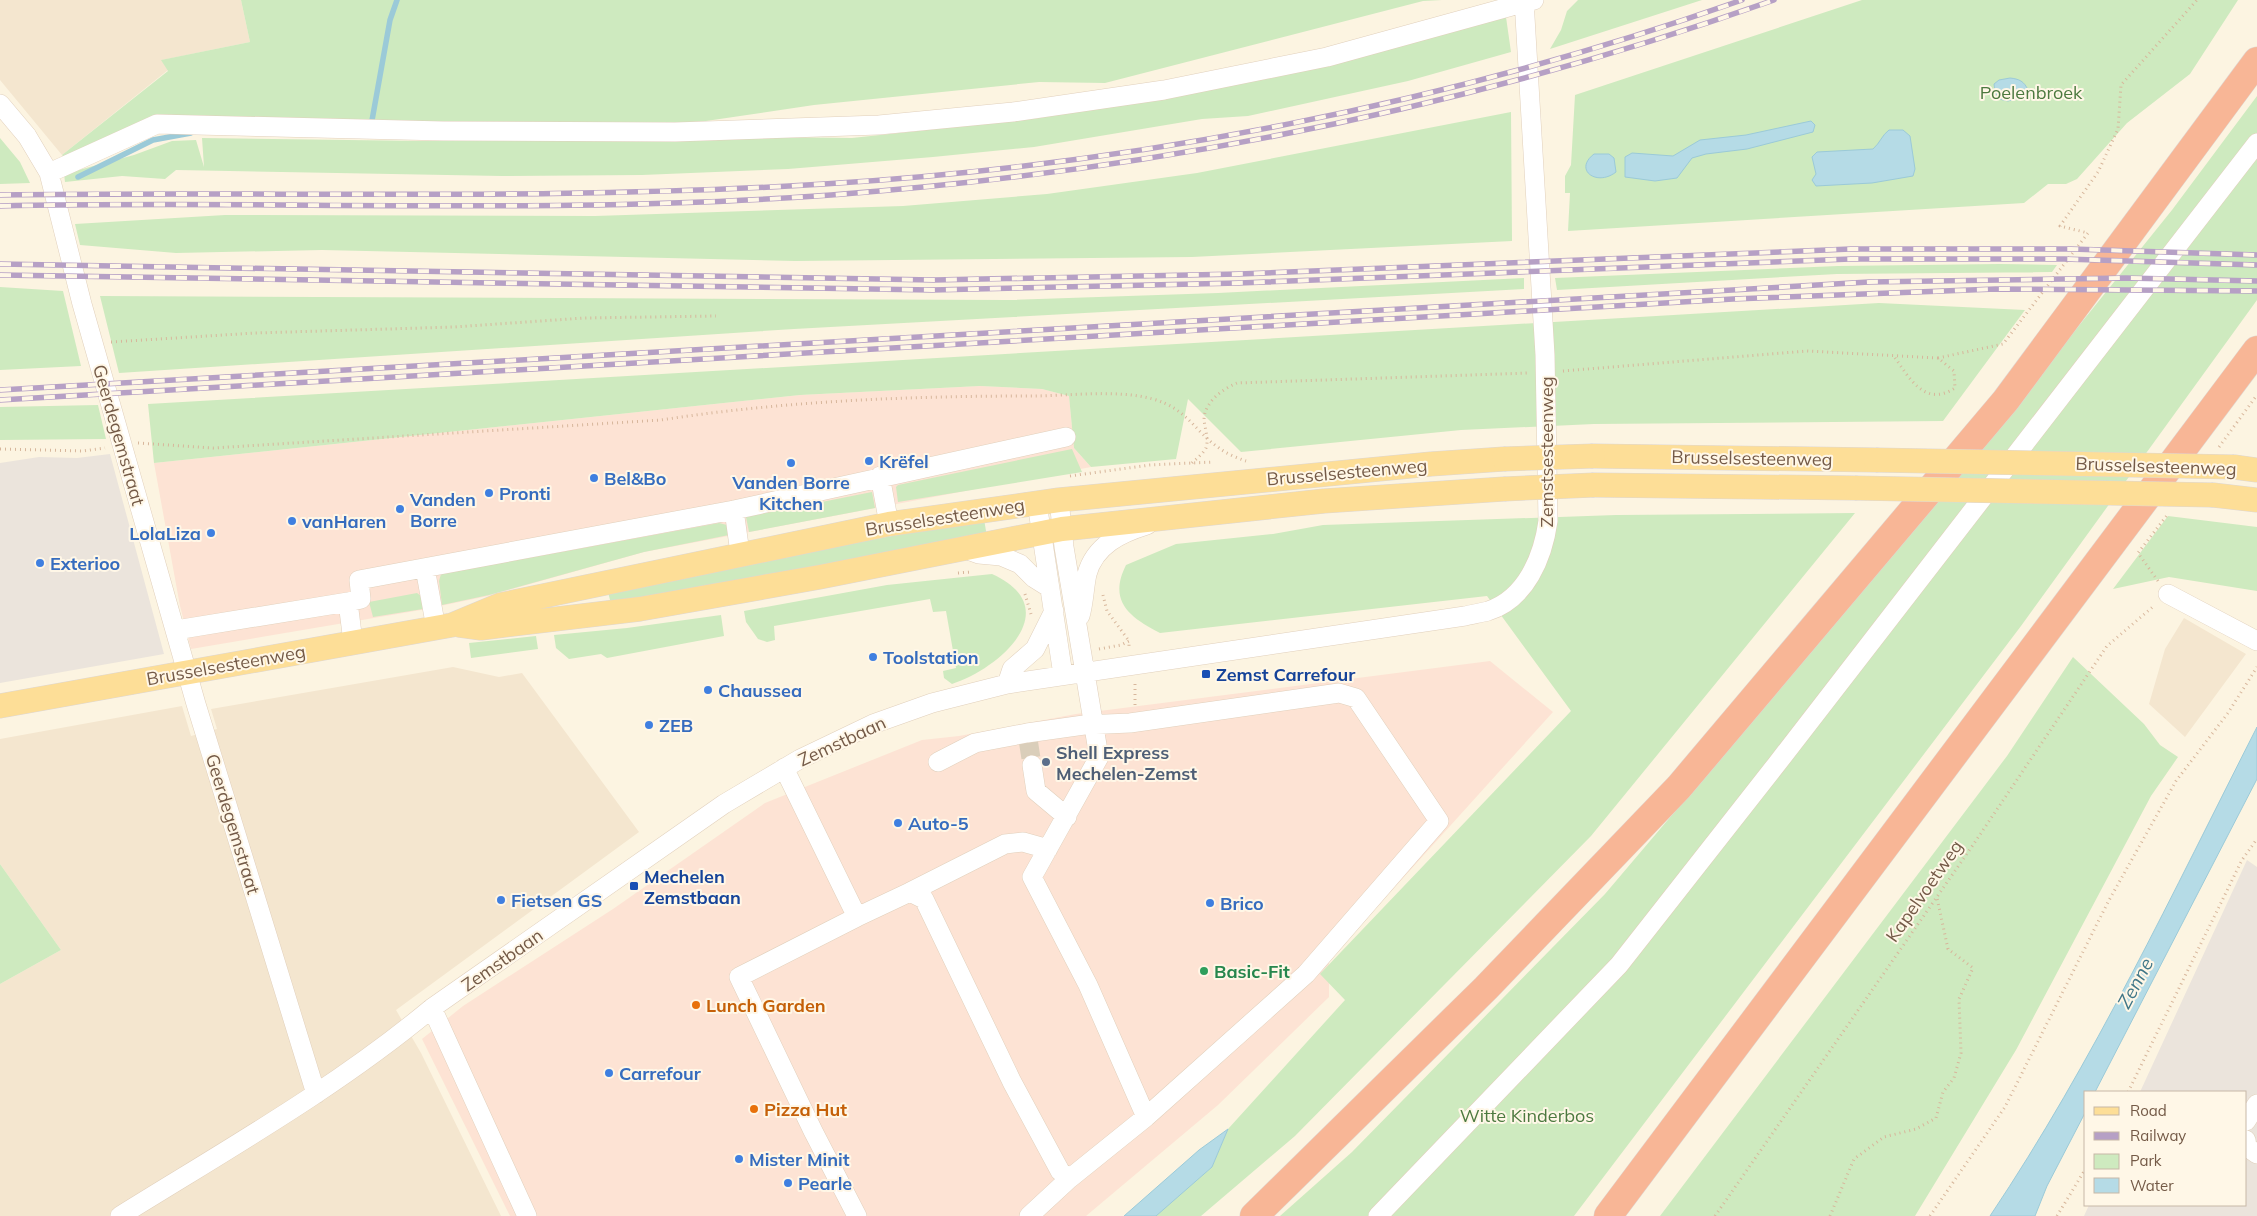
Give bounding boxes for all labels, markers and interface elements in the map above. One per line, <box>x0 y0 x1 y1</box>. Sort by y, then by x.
park label: Poelenbroek <box>1980 81 2083 104</box>
street label: Geerdegemstraat <box>88 362 150 508</box>
street label: Zemstsesteenweg <box>1535 376 1558 528</box>
street label: Brusselsesteenweg <box>1671 445 1833 471</box>
place label: Krëfel <box>879 450 929 473</box>
street label: Brusselsesteenweg <box>2075 452 2237 480</box>
street label: Brusselsesteenweg <box>1266 454 1428 490</box>
marker: Krëfel <box>863 455 875 467</box>
marker: Vanden Borre Kitchen <box>785 457 797 469</box>
place label: Bel&Bo <box>604 467 666 490</box>
place label: Vanden Borre Kitchen <box>731 471 850 515</box>
marker: Bel&Bo <box>588 472 600 484</box>
place label: Pronti <box>499 482 551 505</box>
marker: Pronti <box>483 487 495 499</box>
place label: Vanden Borre <box>409 488 476 532</box>
street label: Brusselsesteenweg <box>864 493 1026 541</box>
marker: Vanden Borre <box>394 503 406 515</box>
place label: vanHaren <box>301 510 386 533</box>
marker: vanHaren <box>286 515 298 527</box>
place label: LolaLiza <box>129 522 201 545</box>
marker: LolaLiza <box>205 527 217 539</box>
place label: Exterioo <box>50 552 120 575</box>
marker: Exterioo <box>34 557 46 569</box>
street label: Brusselsesteenweg <box>145 640 307 690</box>
place label: Toolstation <box>883 646 979 669</box>
marker: Toolstation <box>867 651 879 663</box>
place label: Zemst Carrefour <box>1216 663 1356 686</box>
marker: Zemst Carrefour <box>1200 668 1212 680</box>
place label: Chaussea <box>718 679 802 702</box>
marker: Chaussea <box>702 684 714 696</box>
street label: Zemstbaan <box>794 711 890 771</box>
place label: ZEB <box>659 714 693 737</box>
marker: ZEB <box>643 719 655 731</box>
place label: Shell Express Mechelen-Zemst <box>1056 741 1197 785</box>
street label: Geerdegemstraat <box>201 751 265 897</box>
marker: Shell Express Mechelen-Zemst <box>1040 756 1052 768</box>
place label: Auto-5 <box>908 812 969 835</box>
marker: Auto-5 <box>892 817 904 829</box>
street label: Kapelvoetweg <box>1880 836 1968 946</box>
place label: Mechelen Zemstbaan <box>644 865 741 909</box>
marker: Mechelen Zemstbaan <box>628 880 640 892</box>
place label: Fietsen GS <box>511 889 602 912</box>
place label: Brico <box>1220 892 1264 915</box>
marker: Fietsen GS <box>495 894 507 906</box>
marker: Brico <box>1204 897 1216 909</box>
street label: Zemstbaan <box>457 924 547 996</box>
water label: Zenne <box>2112 954 2158 1012</box>
place label: Basic-Fit <box>1214 960 1290 983</box>
marker: Basic-Fit <box>1198 965 1210 977</box>
place label: Lunch Garden <box>706 994 826 1017</box>
marker: Lunch Garden <box>690 999 702 1011</box>
place label: Carrefour <box>619 1062 702 1085</box>
marker: Carrefour <box>603 1067 615 1079</box>
legend <box>2084 1091 2247 1206</box>
place label: Pizza Hut <box>764 1098 847 1121</box>
text: Road <box>2130 1101 2167 1120</box>
marker: Pizza Hut <box>748 1103 760 1115</box>
park label: Witte Kinderbos <box>1460 1104 1594 1127</box>
text: Railway <box>2130 1126 2186 1145</box>
place label: Mister Minit <box>749 1148 850 1171</box>
text: Park <box>2130 1151 2162 1170</box>
marker: Mister Minit <box>733 1153 745 1165</box>
place label: Pearle <box>798 1172 852 1195</box>
text: Water <box>2130 1176 2174 1195</box>
marker: Pearle <box>782 1177 794 1189</box>

